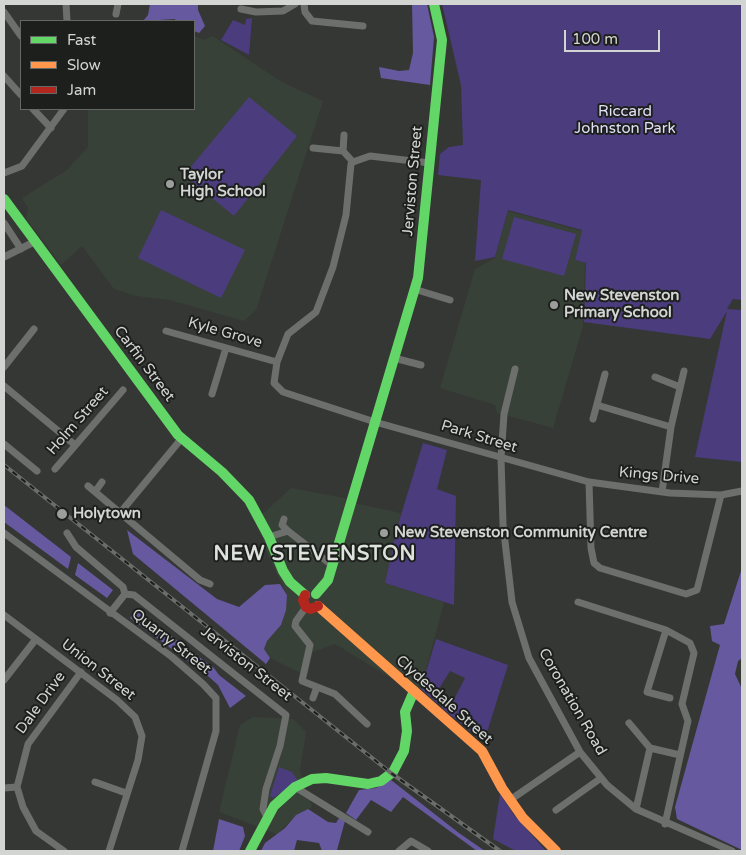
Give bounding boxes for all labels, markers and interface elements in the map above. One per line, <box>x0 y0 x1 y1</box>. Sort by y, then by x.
legend <box>20 20 195 110</box>
scale bar <box>566 20 662 52</box>
text: 100 m <box>572 30 618 48</box>
text: Fast <box>67 31 96 49</box>
text: Slow <box>67 56 101 74</box>
text: Jam <box>67 81 96 99</box>
park label: Riccard Johnston Park <box>574 103 676 138</box>
street label: Jerviston Street <box>399 125 427 237</box>
place label: Taylor High School <box>180 166 266 201</box>
marker: Taylor High School <box>164 178 176 190</box>
place label: New Stevenston Primary School <box>564 287 679 322</box>
marker: New Stevenston Primary School <box>548 299 560 311</box>
street label: Kyle Grove <box>186 314 264 352</box>
street label: Carfin Street <box>110 323 178 405</box>
street label: Holm Street <box>43 383 113 459</box>
street label: Park Street <box>439 417 519 457</box>
street label: Kings Drive <box>618 464 700 488</box>
place label: Holytown <box>73 505 141 523</box>
marker: Holytown <box>55 507 69 521</box>
place label: New Stevenston Community Centre <box>394 524 647 542</box>
marker: New Stevenston Community Centre <box>378 527 390 539</box>
district label: NEW STEVENSTON <box>212 543 418 567</box>
street label: Quarry Street <box>128 605 214 679</box>
street label: Jerviston Street <box>197 623 295 705</box>
street label: Union Street <box>57 636 139 704</box>
street label: Coronation Road <box>534 645 610 759</box>
street label: Clydesdale Street <box>392 652 496 748</box>
street label: Dale Drive <box>12 668 70 738</box>

